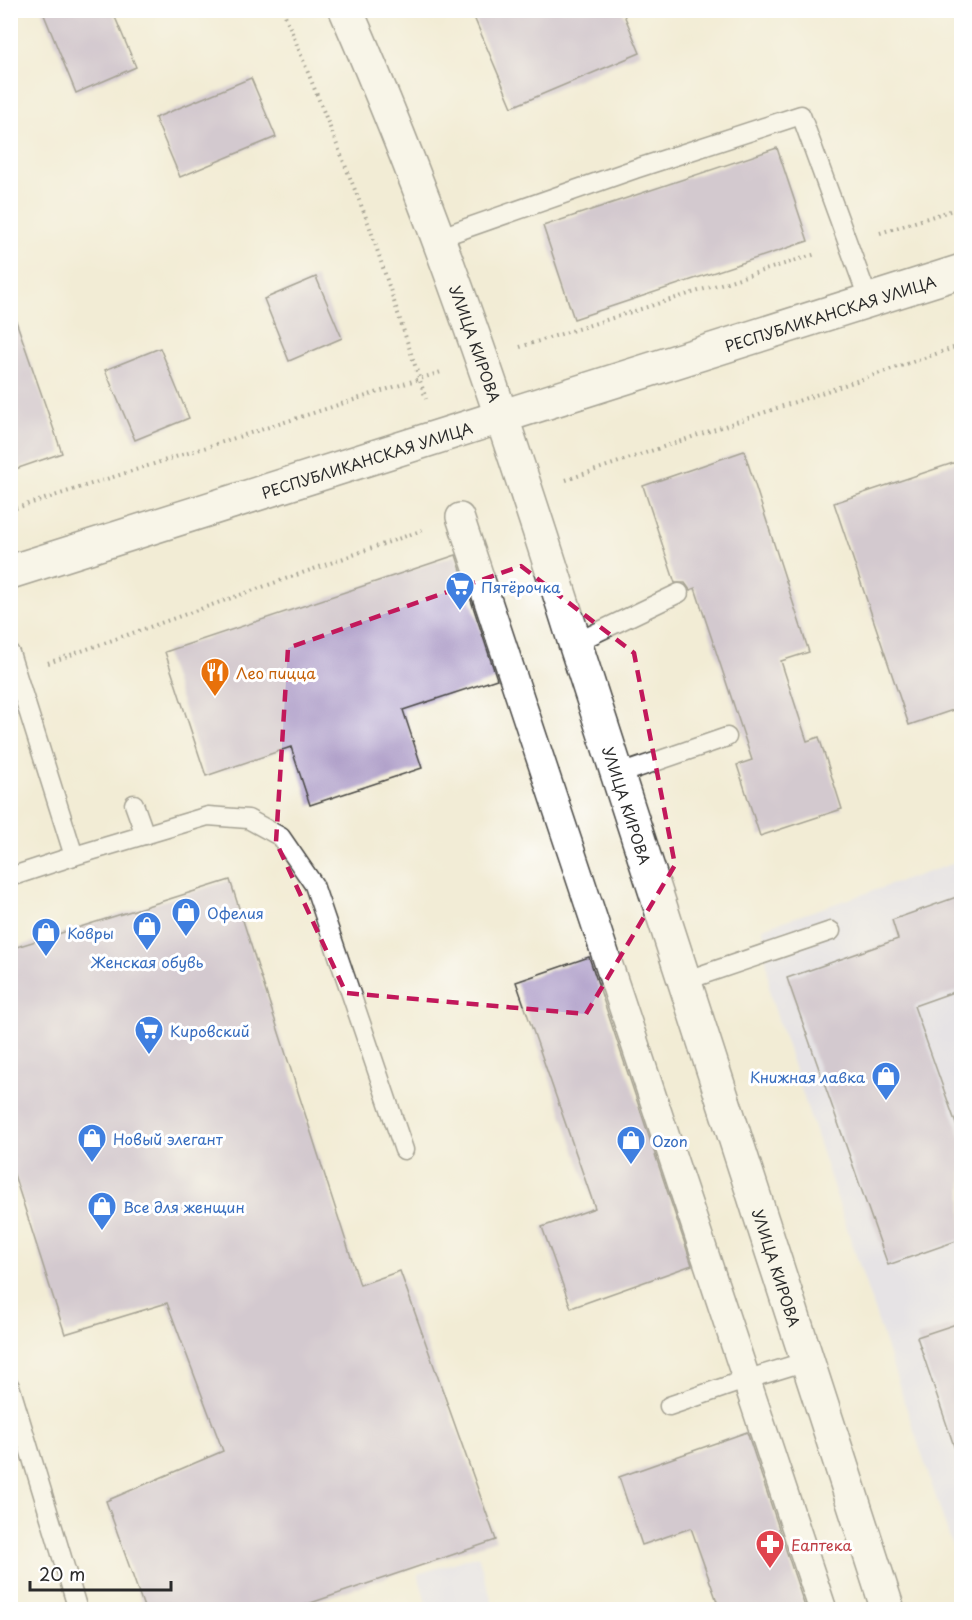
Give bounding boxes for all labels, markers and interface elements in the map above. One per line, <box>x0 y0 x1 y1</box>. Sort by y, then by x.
street label: РЕСПУБЛИКАНСКАЯ УЛИЦА <box>721 269 939 357</box>
street label: УЛИЦА КИРОВА <box>445 282 507 405</box>
street label: РЕСПУБЛИКАНСКАЯ УЛИЦА <box>258 415 475 503</box>
supermarket icon: Пятёрочка <box>444 570 476 612</box>
place label: Пятёрочка <box>481 575 561 598</box>
restaurant icon: Лео пицца <box>199 656 231 698</box>
place label: Лео пицца <box>236 661 316 684</box>
street label: УЛИЦА КИРОВА <box>598 743 657 867</box>
shop icon: Офелия <box>170 896 202 938</box>
place label: Офелия <box>207 901 264 924</box>
shop icon: Женская обувь <box>131 910 163 952</box>
shop icon: Ковры <box>30 916 62 958</box>
place label: Ковры <box>67 921 114 944</box>
place label: Женская обувь <box>91 950 204 973</box>
supermarket icon: Кировский <box>133 1014 165 1056</box>
place label: Кировский <box>170 1019 250 1042</box>
shop icon: Книжная лавка <box>870 1060 902 1102</box>
place label: Книжная лавка <box>750 1065 866 1088</box>
shop icon: Новый элегант <box>76 1122 108 1164</box>
shop icon: Ozon <box>615 1124 647 1166</box>
place label: Новый элегант <box>113 1127 224 1150</box>
place label: Ozon <box>652 1129 688 1152</box>
shop icon: Все для женщин <box>86 1190 118 1232</box>
place label: Все для женщин <box>123 1195 245 1218</box>
street label: УЛИЦА КИРОВА <box>747 1206 807 1330</box>
pharmacy icon: Еаптека <box>754 1528 786 1570</box>
place label: Еаптека <box>791 1533 853 1556</box>
scale bar <box>30 1554 171 1592</box>
text: 20 m <box>39 1560 85 1587</box>

